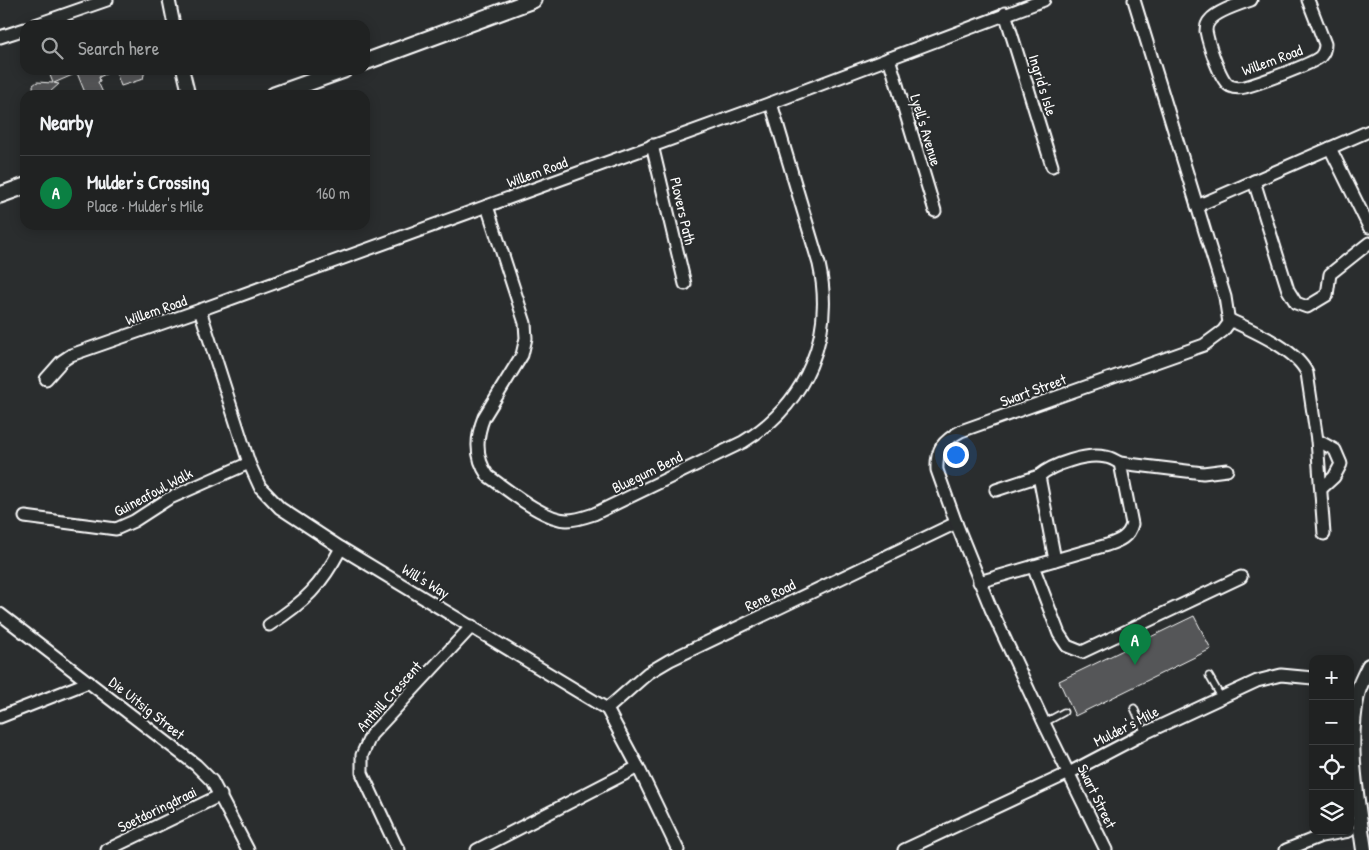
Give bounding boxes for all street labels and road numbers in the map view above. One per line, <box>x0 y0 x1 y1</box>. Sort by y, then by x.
street label: Willem Road <box>1239 39 1305 81</box>
street label: Ingrid's Isle <box>1024 52 1062 118</box>
street label: Lyell's Avenue <box>905 92 947 169</box>
street label: Willem Road <box>504 151 570 193</box>
street label: Plovers Path <box>665 175 701 247</box>
street label: Willem Road <box>123 290 189 330</box>
street label: Swart Street <box>997 368 1070 412</box>
street label: Bluegum Bend <box>608 446 686 498</box>
street label: Guineafowl Walk <box>110 462 196 522</box>
street label: Will's Way <box>398 559 454 603</box>
street label: Rene Road <box>741 574 799 616</box>
street label: Anthill Crescent <box>352 656 427 736</box>
street label: Die Uitsig Street <box>105 672 190 745</box>
street label: Mulder's Mile <box>1090 701 1162 751</box>
street label: Swart Street <box>1072 760 1122 832</box>
street label: Soetdoringdraai <box>114 781 200 837</box>

